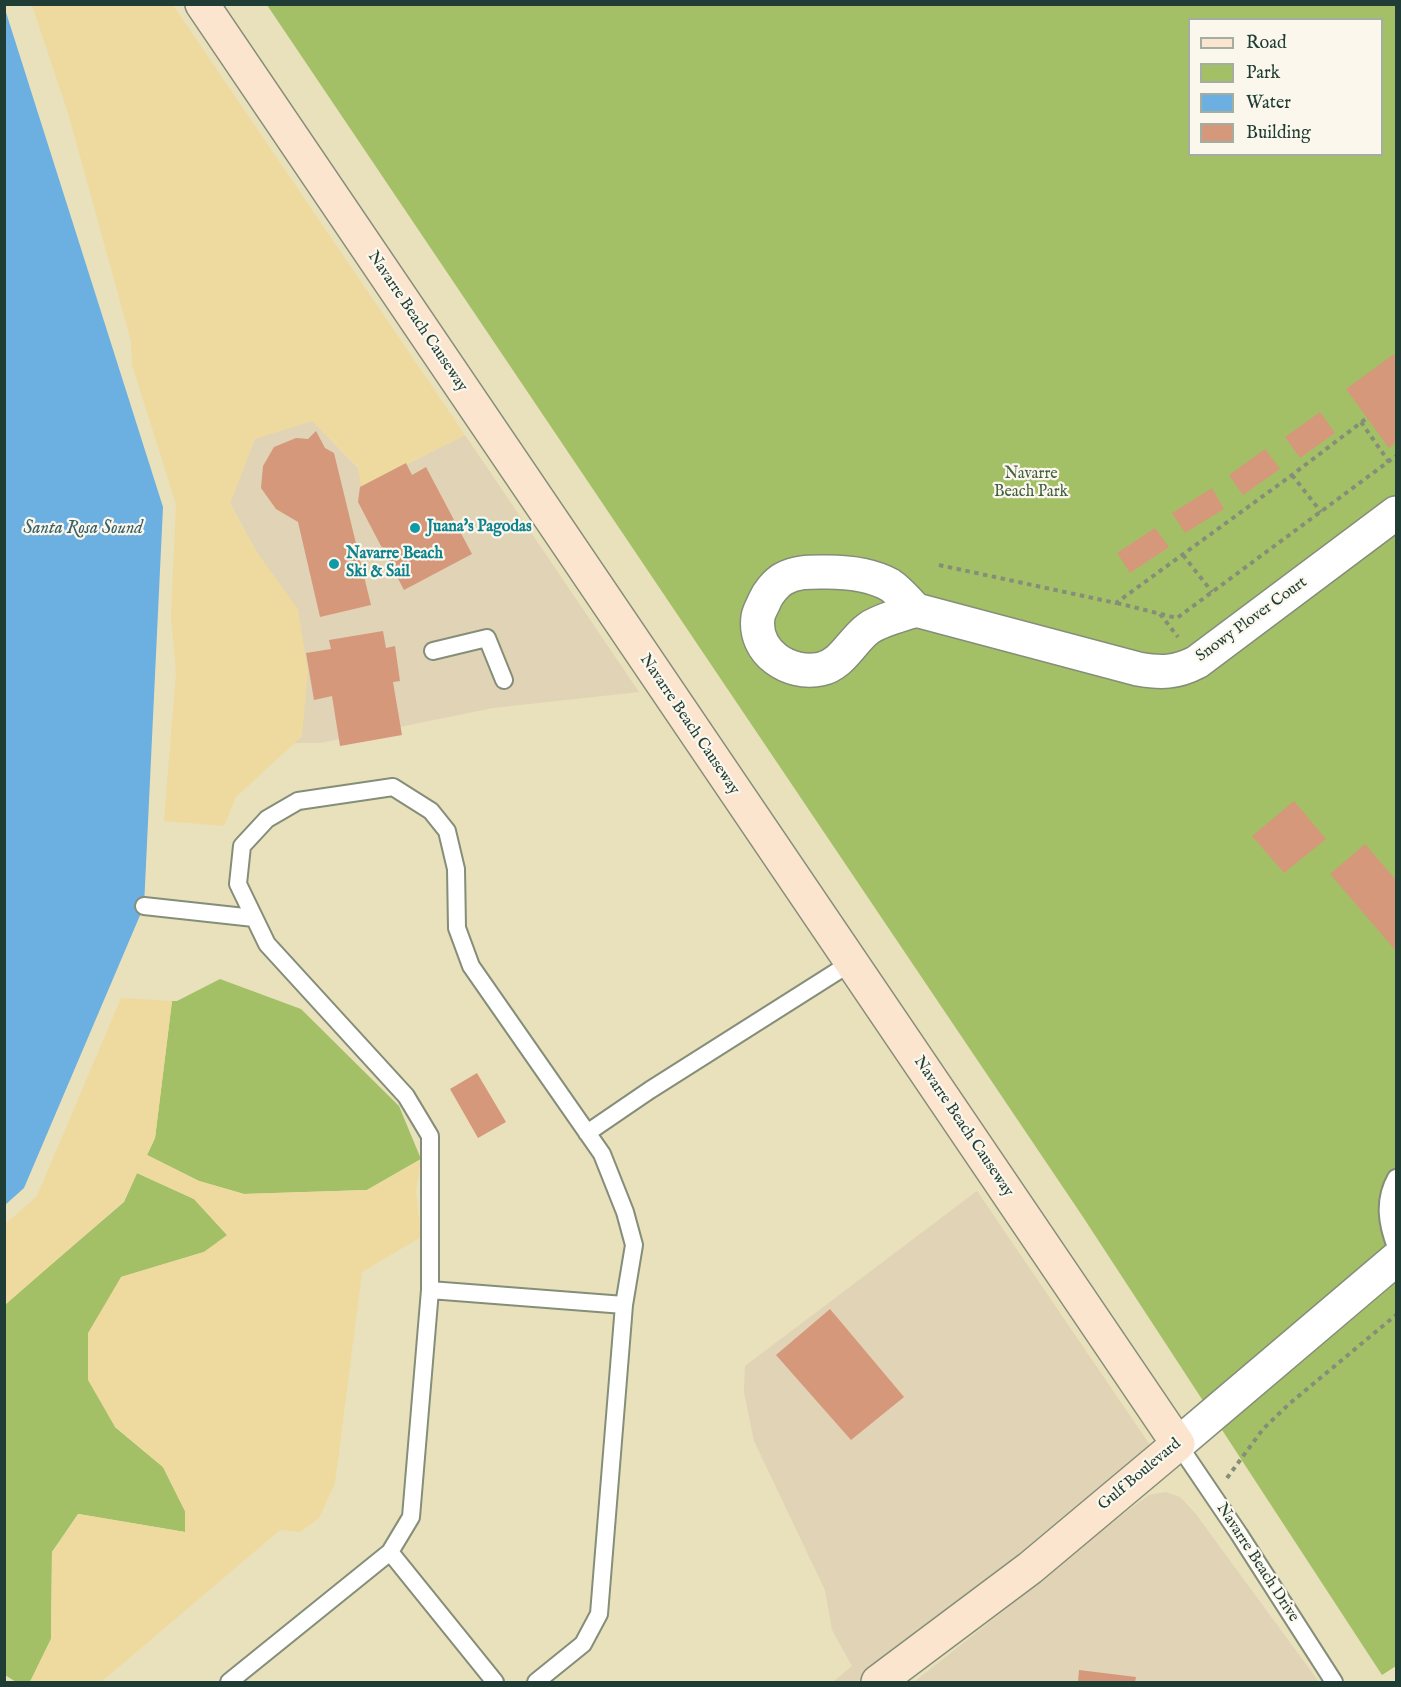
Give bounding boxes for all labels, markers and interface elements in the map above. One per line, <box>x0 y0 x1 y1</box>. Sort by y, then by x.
legend <box>1188 18 1383 156</box>
text: Road <box>1246 32 1287 55</box>
text: Park <box>1246 62 1280 85</box>
text: Water <box>1246 92 1291 115</box>
text: Building <box>1246 122 1311 145</box>
street label: Navarre Beach Causeway <box>363 248 471 396</box>
park label: Navarre Beach Park <box>994 465 1068 503</box>
water label: Santa Rosa Sound <box>23 518 143 540</box>
place label: Juana's Pagodas <box>427 518 532 538</box>
marker: Juana's Pagodas <box>408 521 422 535</box>
place label: Navarre Beach Ski & Sail <box>346 545 443 583</box>
marker: Navarre Beach Ski & Sail <box>327 557 341 571</box>
street label: Snowy Plover Court <box>1193 573 1311 667</box>
street label: Navarre Beach Causeway <box>635 651 743 799</box>
street label: Navarre Beach Causeway <box>909 1053 1017 1201</box>
street label: Gulf Boulevard <box>1095 1435 1185 1515</box>
street label: Navarre Beach Drive <box>1211 1500 1303 1626</box>

